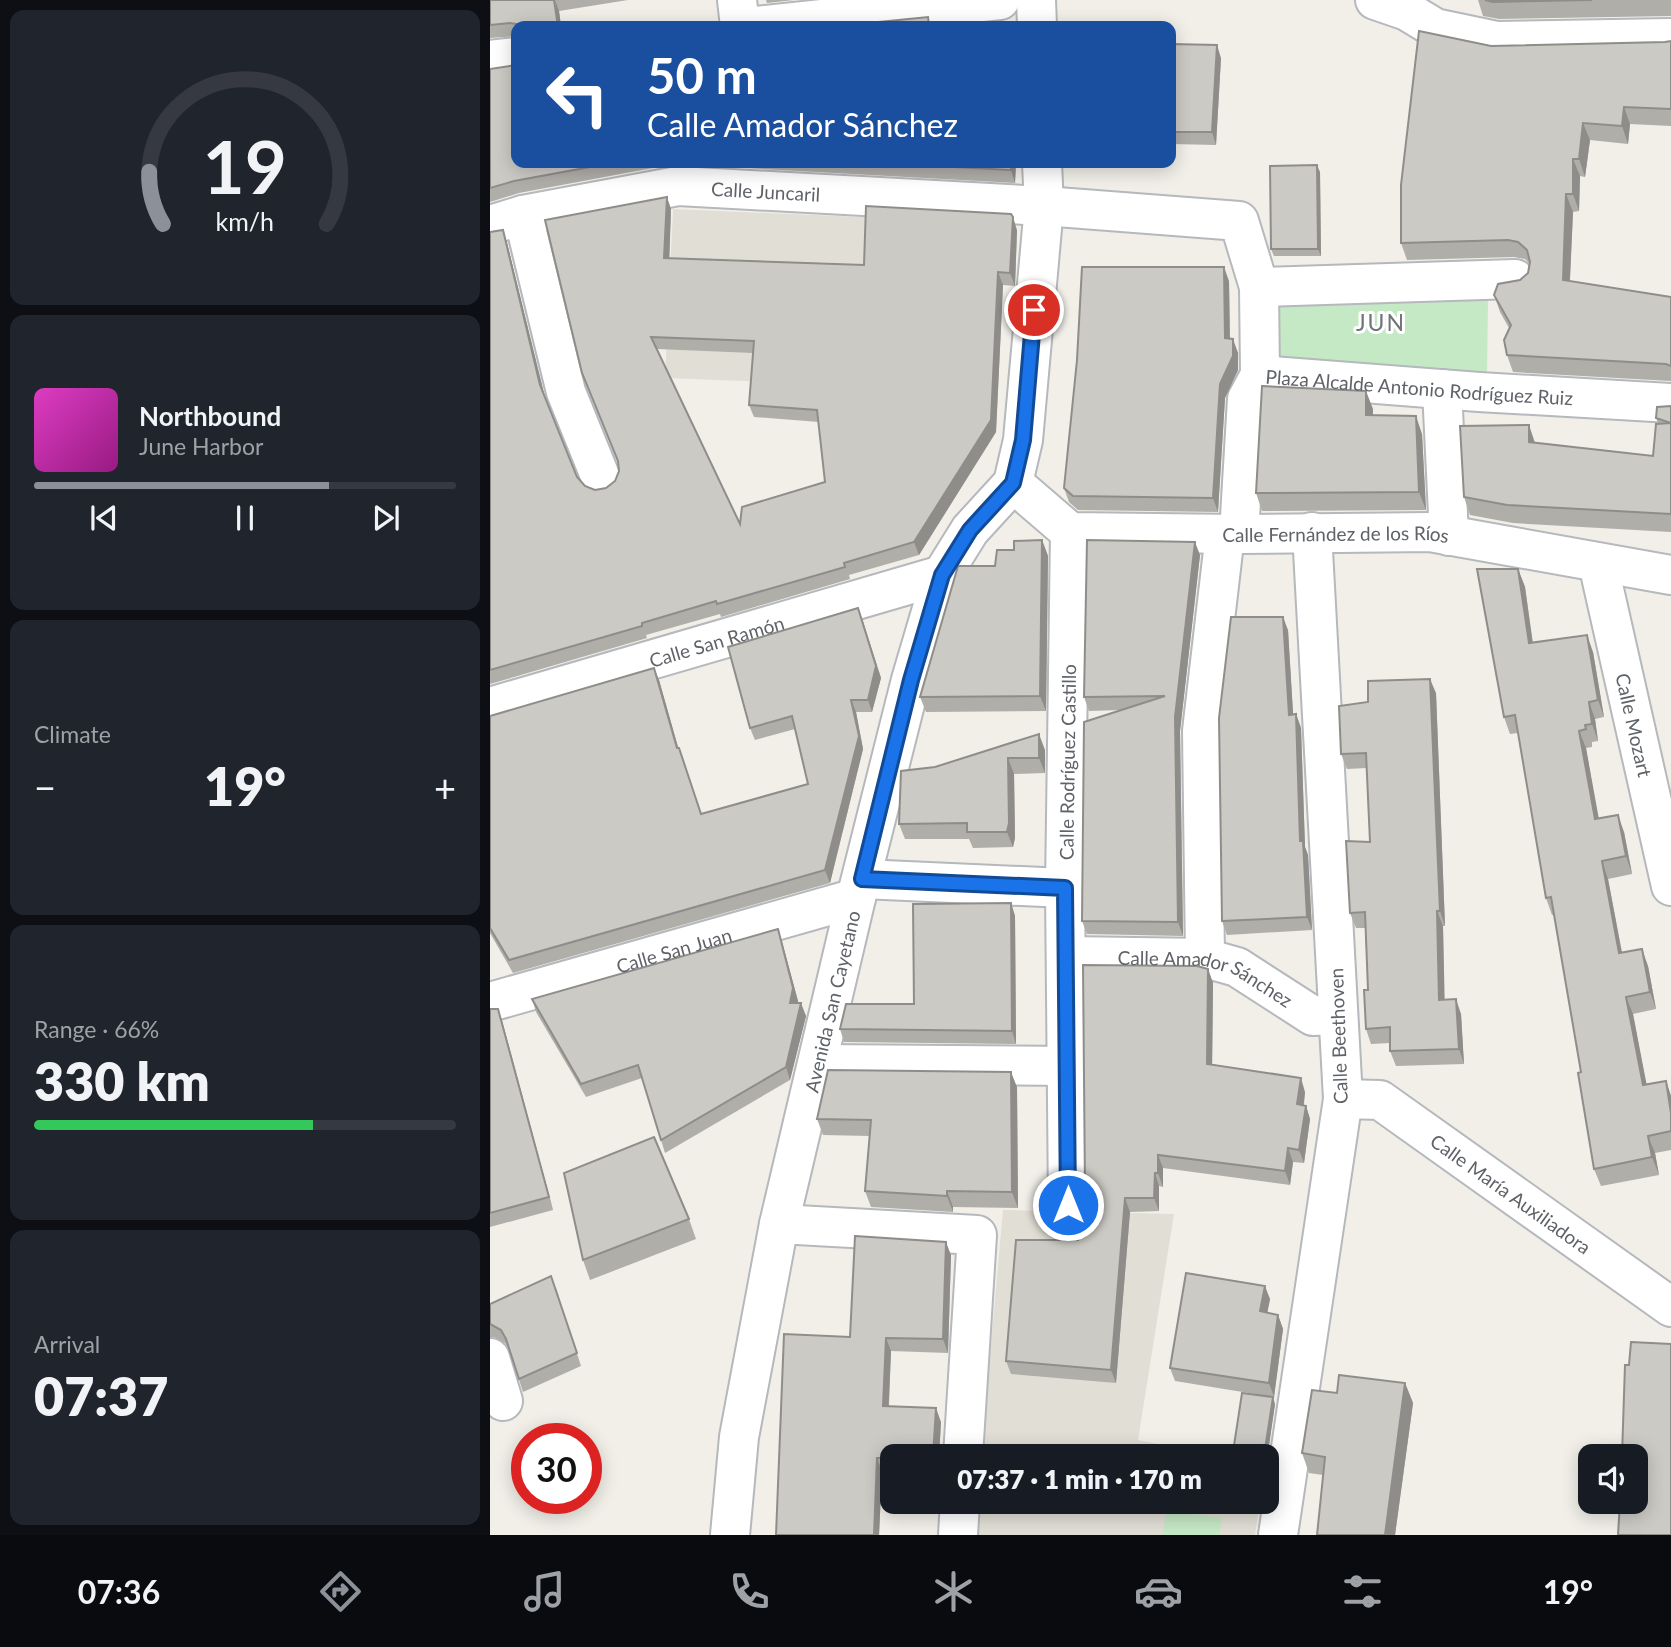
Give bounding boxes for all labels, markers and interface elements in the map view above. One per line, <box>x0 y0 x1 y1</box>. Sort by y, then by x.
text: 50 m <box>647 46 757 104</box>
icon: left <box>532 49 623 140</box>
text: Calle Amador Sánchez <box>647 105 958 144</box>
text: 19 <box>203 122 287 210</box>
street label: Calle Juncaril <box>711 176 821 205</box>
text: km/h <box>216 205 274 235</box>
pin <box>1004 280 1064 340</box>
icon: arrive <box>1015 291 1053 329</box>
district label: JUN <box>1356 308 1406 336</box>
street label: Plaza Alcalde Antonio Rodríguez Ruiz <box>1265 364 1574 409</box>
text: Northbound <box>139 400 281 432</box>
text: June Harbor <box>139 432 263 460</box>
icon: previous <box>85 499 123 537</box>
icon: pause <box>226 499 264 537</box>
icon: next <box>367 499 405 537</box>
street label: Calle Fernández de los Ríos <box>1222 520 1451 547</box>
street label: Calle San Ramón <box>646 610 787 671</box>
street label: Calle Rodríguez Castillo <box>1054 664 1080 860</box>
street label: Calle Mozart <box>1612 671 1658 779</box>
text: Climate <box>34 720 111 748</box>
text: 19° <box>204 755 286 817</box>
text: − <box>34 764 56 810</box>
text: + <box>434 764 456 810</box>
street label: Avenida San Cayetano <box>799 908 864 1094</box>
street label: Calle San Juan <box>613 922 734 977</box>
street label: Calle Amador Sánchez <box>1117 945 1297 1011</box>
street label: Calle Beethoven <box>1324 968 1352 1104</box>
text: Range · 66% <box>34 1015 159 1043</box>
text: 330 km <box>34 1050 210 1112</box>
street label: Calle María Auxiliadora <box>1427 1128 1596 1258</box>
position arrow <box>1031 1168 1105 1242</box>
text: Arrival <box>34 1330 100 1358</box>
text: 07:37 <box>34 1365 168 1427</box>
speed limit sign: 30 <box>511 1423 602 1514</box>
map controls <box>1578 1444 1648 1514</box>
button: sound <box>1578 1444 1648 1514</box>
text: 07:37 · 1 min · 170 m <box>957 1463 1202 1495</box>
icon: directions <box>316 1567 365 1616</box>
icon: music <box>520 1567 569 1616</box>
icon: phone <box>725 1567 774 1616</box>
icon: climate <box>929 1567 978 1616</box>
icon: car <box>1134 1567 1183 1616</box>
icon: filters <box>1338 1567 1387 1616</box>
text: 07:36 <box>78 1572 160 1611</box>
text: 19° <box>1543 1572 1593 1611</box>

